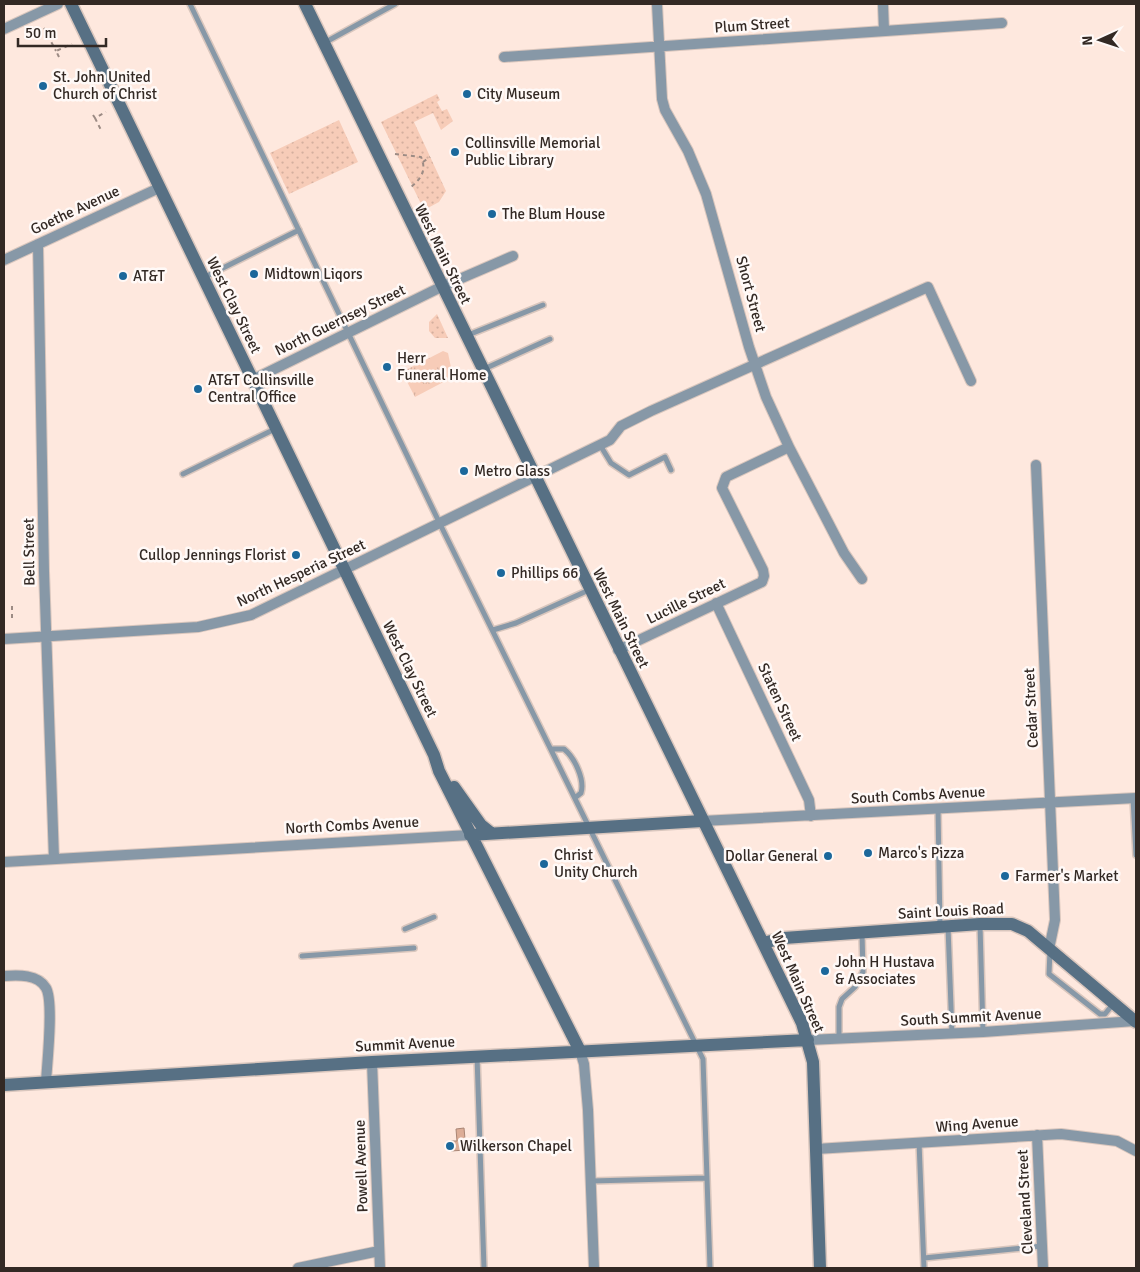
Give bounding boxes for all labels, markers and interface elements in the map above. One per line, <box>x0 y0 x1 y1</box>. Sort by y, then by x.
street label: Plum Street <box>714 13 790 37</box>
scale bar <box>18 15 105 47</box>
north arrow <box>1075 15 1125 65</box>
text: 50 m <box>25 24 56 42</box>
text: N <box>1079 35 1096 46</box>
place label: St. John United Church of Christ <box>53 68 157 103</box>
marker: St. John United Church of Christ <box>37 80 49 92</box>
place label: City Museum <box>477 85 560 103</box>
marker: City Museum <box>461 88 473 100</box>
place label: Collinsville Memorial Public Library <box>465 134 600 169</box>
marker: Collinsville Memorial Public Library <box>449 146 461 158</box>
street label: Goethe Avenue <box>28 182 122 238</box>
street label: West Main Street <box>411 201 475 307</box>
place label: The Blum House <box>502 205 605 223</box>
marker: The Blum House <box>486 208 498 220</box>
street label: West Clay Street <box>203 254 265 356</box>
street label: Short Street <box>732 254 770 334</box>
place label: Midtown Liqors <box>264 265 363 283</box>
place label: AT&T <box>133 267 165 285</box>
marker: Midtown Liqors <box>248 268 260 280</box>
marker: AT&T <box>117 270 129 282</box>
street label: North Guernsey Street <box>272 281 408 359</box>
place label: Herr Funeral Home <box>397 349 486 384</box>
marker: Herr Funeral Home <box>381 361 393 373</box>
place label: AT&T Collinsville Central Office <box>208 371 314 406</box>
marker: AT&T Collinsville Central Office <box>192 383 204 395</box>
place label: Metro Glass <box>474 462 550 480</box>
marker: Metro Glass <box>458 465 470 477</box>
street label: Bell Street <box>19 518 39 586</box>
street label: North Hesperia Street <box>234 535 368 611</box>
place label: Cullop Jennings Florist <box>139 546 286 564</box>
marker: Cullop Jennings Florist <box>290 549 302 561</box>
place label: Phillips 66 <box>511 564 578 582</box>
street label: West Main Street <box>589 565 653 671</box>
marker: Phillips 66 <box>495 567 507 579</box>
street label: Lucille Street <box>644 574 728 628</box>
street label: West Clay Street <box>379 618 441 720</box>
street label: Staten Street <box>754 660 806 744</box>
street label: Cedar Street <box>1020 668 1042 748</box>
street label: South Combs Avenue <box>850 782 986 808</box>
street label: North Combs Avenue <box>285 813 419 837</box>
place label: Marco's Pizza <box>878 844 964 862</box>
place label: Christ Unity Church <box>554 846 638 881</box>
place label: Dollar General <box>725 847 818 865</box>
marker: Marco's Pizza <box>862 847 874 859</box>
marker: Dollar General <box>822 850 834 862</box>
marker: Christ Unity Church <box>538 858 550 870</box>
place label: Farmer's Market <box>1015 867 1119 885</box>
marker: Farmer's Market <box>999 870 1011 882</box>
street label: Saint Louis Road <box>898 899 1005 923</box>
street label: West Main Street <box>768 928 828 1036</box>
place label: John H Hustava & Associates <box>835 953 935 988</box>
marker: John H Hustava & Associates <box>819 965 831 977</box>
street label: South Summit Avenue <box>900 1004 1042 1030</box>
street label: Summit Avenue <box>355 1032 455 1056</box>
street label: Wing Avenue <box>935 1112 1019 1136</box>
street label: Powell Avenue <box>350 1119 372 1213</box>
place label: Wilkerson Chapel <box>460 1137 572 1155</box>
marker: Wilkerson Chapel <box>444 1140 456 1152</box>
street label: Cleveland Street <box>1013 1149 1037 1255</box>

